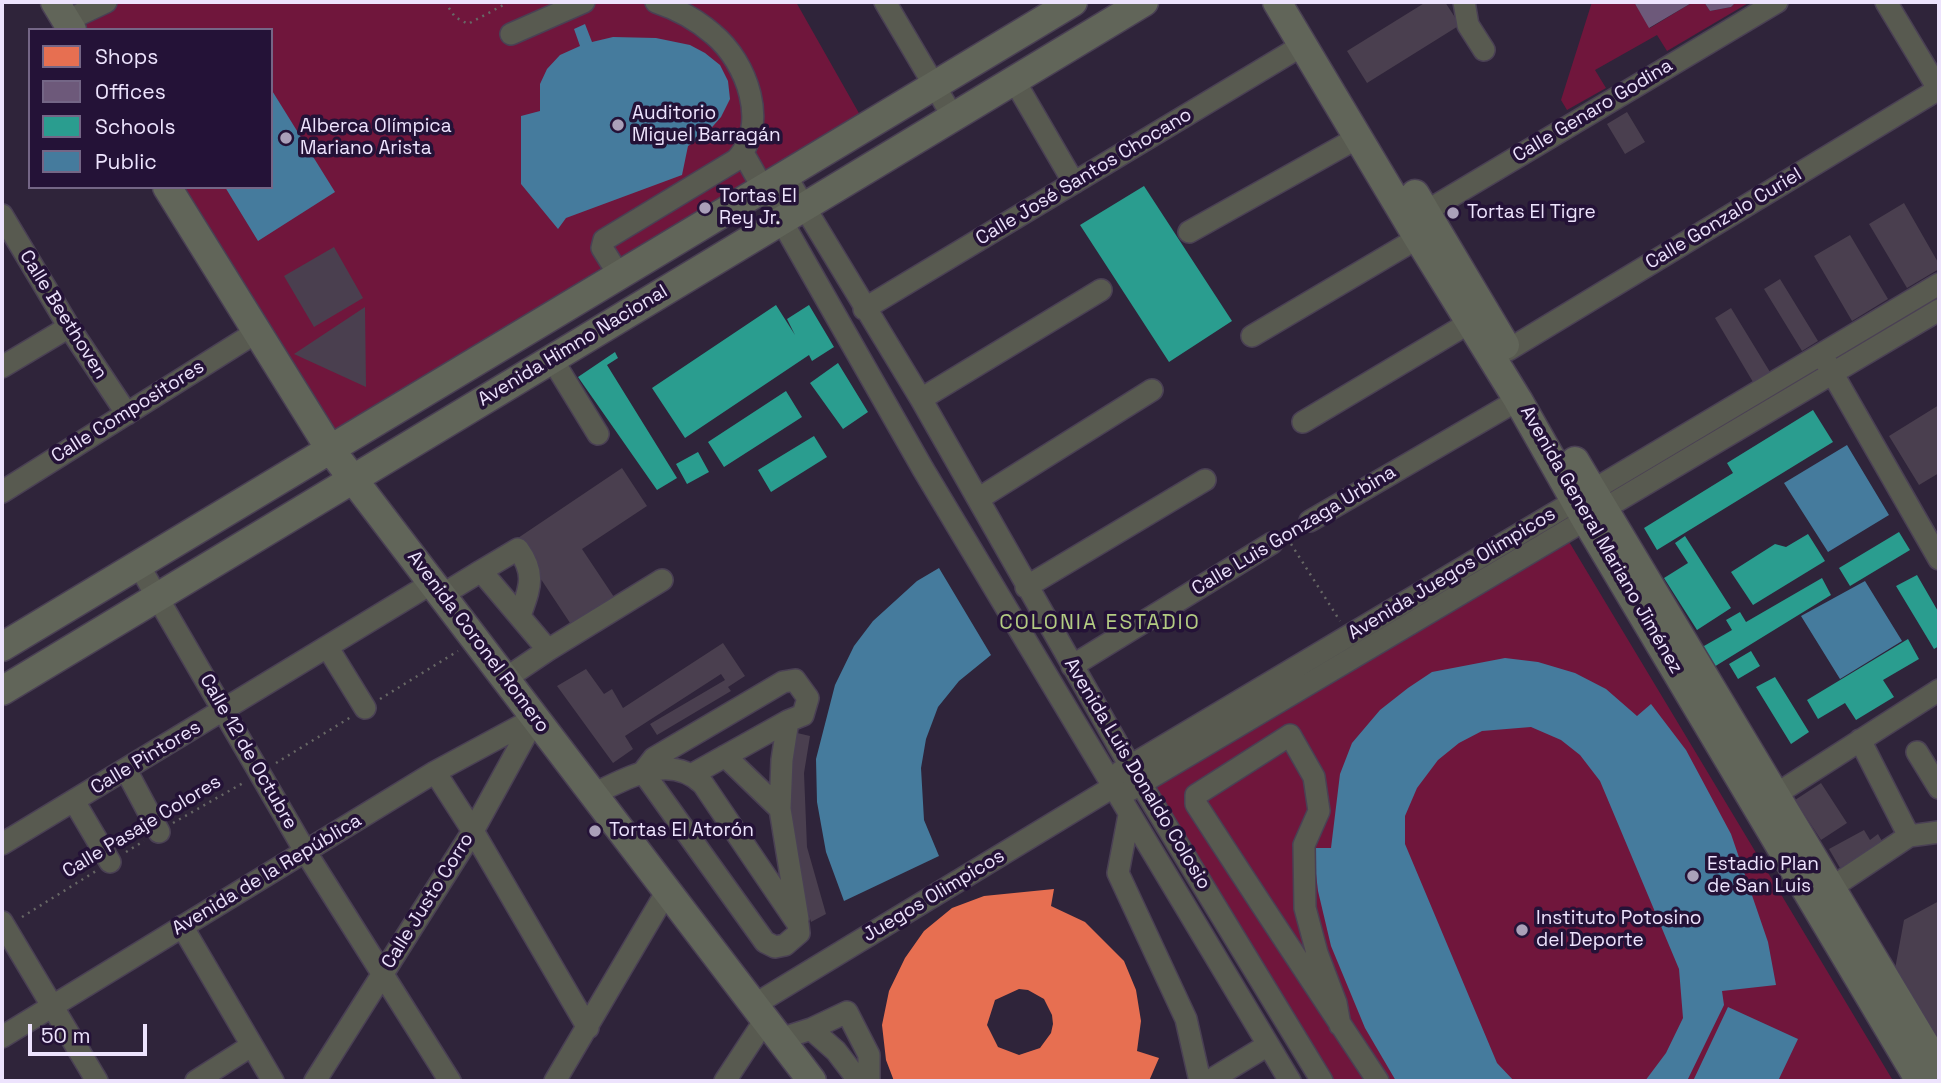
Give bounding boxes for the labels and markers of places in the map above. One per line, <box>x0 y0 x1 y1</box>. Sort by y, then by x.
place label: Auditorio Miguel Barragán <box>632 103 781 147</box>
place label: Alberca Olímpica Mariano Arista <box>300 116 452 160</box>
marker: Auditorio Miguel Barragán <box>610 117 626 133</box>
marker: Alberca Olímpica Mariano Arista <box>278 130 294 146</box>
place label: Tortas El Rey Jr. <box>719 186 797 230</box>
marker: Tortas El Rey Jr. <box>697 200 713 216</box>
place label: Tortas El Tigre <box>1467 202 1596 224</box>
marker: Tortas El Tigre <box>1445 205 1461 221</box>
place label: Tortas El Atorón <box>609 820 754 842</box>
marker: Tortas El Atorón <box>587 823 603 839</box>
place label: Estadio Plan de San Luis <box>1707 854 1819 898</box>
marker: Estadio Plan de San Luis <box>1685 868 1701 884</box>
place label: Instituto Potosino del Deporte <box>1536 908 1702 952</box>
marker: Instituto Potosino del Deporte <box>1514 922 1530 938</box>

